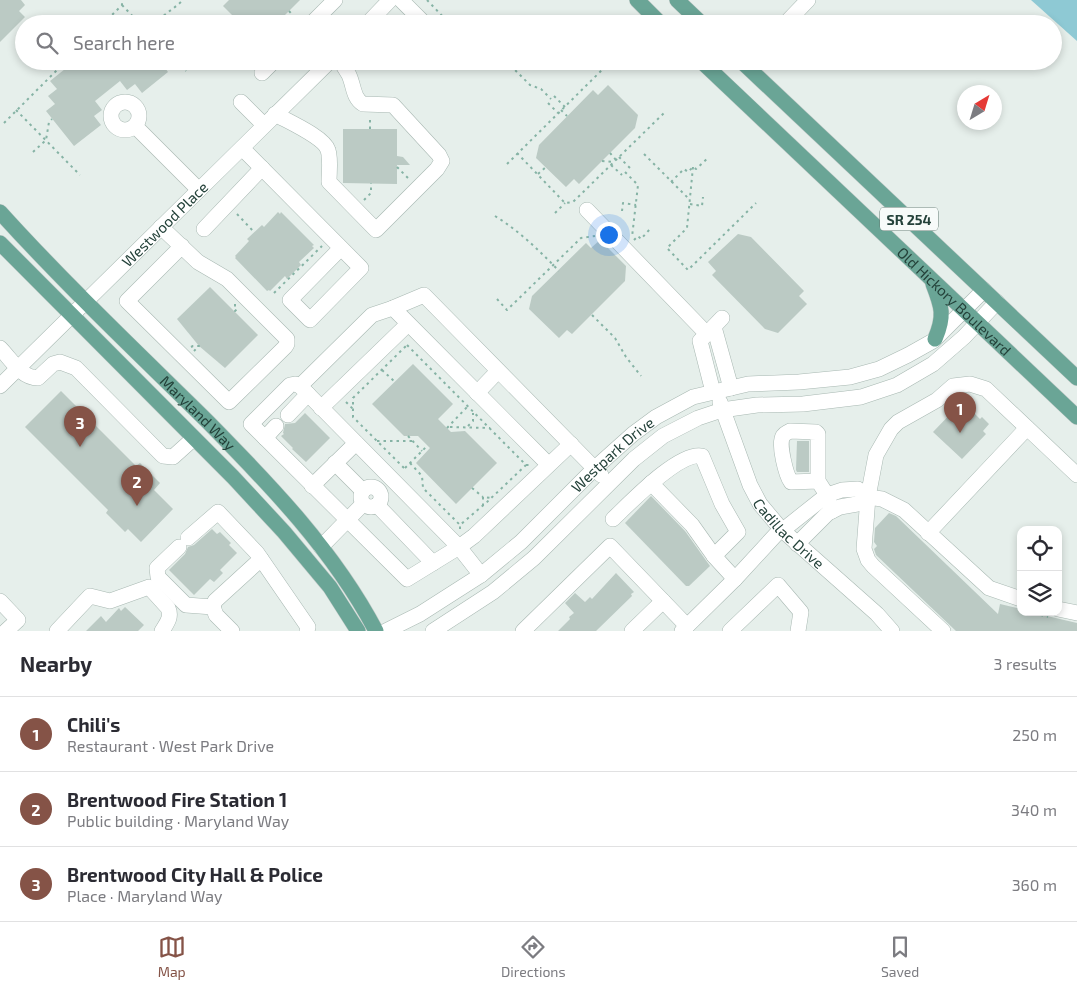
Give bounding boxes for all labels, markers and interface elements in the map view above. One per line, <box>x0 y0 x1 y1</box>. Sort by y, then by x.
search box <box>15 15 1062 70</box>
icon: search <box>33 29 61 57</box>
text: Search here <box>73 31 175 54</box>
north arrow <box>957 85 1002 130</box>
street label: Westwood Place <box>118 178 211 270</box>
road number: SR 254 <box>880 208 938 230</box>
your location <box>596 222 622 248</box>
street label: Old Hickory Boulevard <box>894 243 1015 359</box>
street label: Maryland Way <box>157 372 240 454</box>
pin: 1 <box>944 392 976 433</box>
pin: 3 <box>64 406 96 447</box>
street label: Westpark Drive <box>567 413 657 496</box>
pin: 2 <box>121 465 153 506</box>
street label: Cadillac Drive <box>750 495 828 572</box>
map controls <box>1017 526 1062 616</box>
button: locate <box>1017 526 1062 571</box>
button: layers <box>1017 571 1062 616</box>
text: Nearby <box>20 651 92 676</box>
text: 3 results <box>994 654 1057 673</box>
text: Chili's <box>67 713 120 736</box>
text: 1 <box>33 725 39 744</box>
text: 250 m <box>1012 725 1057 744</box>
text: Restaurant · West Park Drive <box>67 736 274 755</box>
text: Brentwood Fire Station 1 <box>67 788 287 811</box>
text: 2 <box>31 800 41 819</box>
text: 340 m <box>1011 800 1057 819</box>
text: Public building · Maryland Way <box>67 811 289 830</box>
text: Brentwood City Hall & Police <box>67 863 323 886</box>
text: 3 <box>31 875 41 894</box>
text: 360 m <box>1012 875 1057 894</box>
text: Place · Maryland Way <box>67 886 222 905</box>
tab: Map <box>158 933 186 980</box>
tab: Directions <box>501 933 566 980</box>
tab: Saved <box>881 933 919 980</box>

